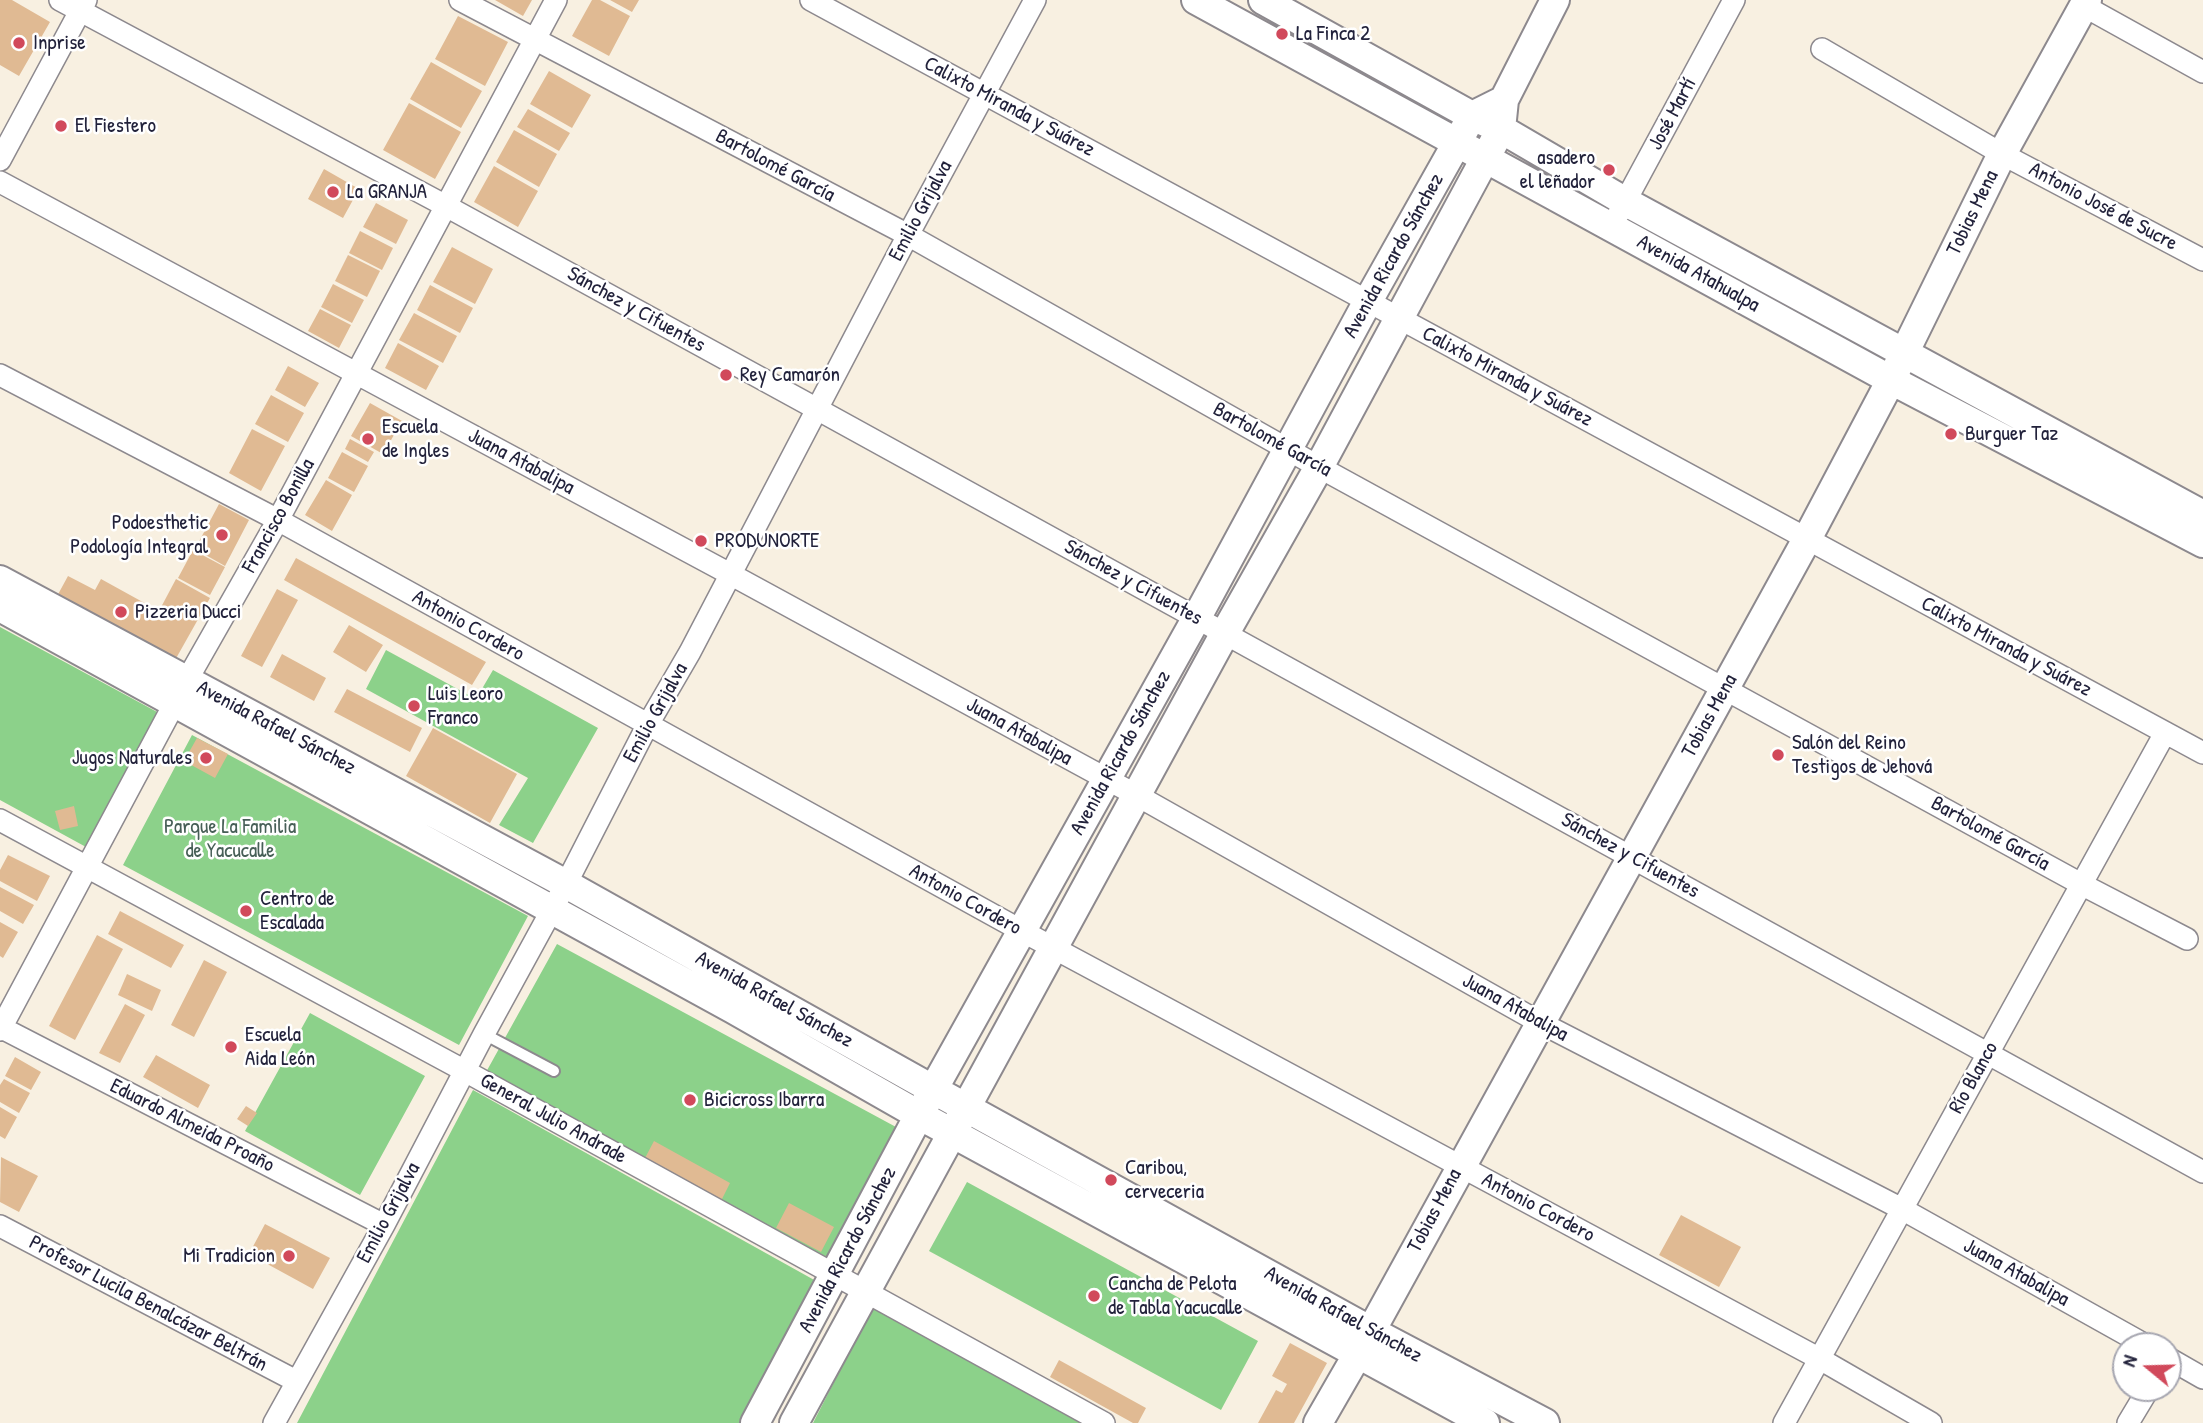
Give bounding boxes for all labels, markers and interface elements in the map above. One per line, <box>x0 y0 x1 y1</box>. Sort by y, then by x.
place label: La Finca 2 <box>1296 21 1370 47</box>
marker: La Finca 2 <box>1274 26 1290 42</box>
place label: Inprise <box>33 30 86 56</box>
marker: Inprise <box>11 35 27 51</box>
street label: Calixto Miranda y Suárez <box>919 51 1099 163</box>
street label: José Martí <box>1644 74 1702 154</box>
place label: El Fiestero <box>75 113 156 139</box>
marker: El Fiestero <box>53 118 69 134</box>
street label: Bartolomé García <box>711 124 839 208</box>
place label: asadero el leñador <box>1520 145 1595 195</box>
street label: Emilio Grijalva <box>884 156 958 266</box>
street label: Antonio José de Sucre <box>2024 157 2182 257</box>
marker: asadero el leñador <box>1601 162 1617 178</box>
street label: Tobias Mena <box>1942 166 2004 260</box>
street label: Avenida Ricardo Sánchez <box>1338 169 1450 343</box>
place label: La GRANJA <box>347 179 427 205</box>
marker: La GRANJA <box>325 184 341 200</box>
street label: Avenida Atahualpa <box>1632 230 1764 318</box>
street label: Sánchez y Cifuentes <box>563 262 709 358</box>
street label: Calixto Miranda y Suárez <box>1417 321 1597 433</box>
place label: Rey Camarón <box>740 362 840 388</box>
marker: Rey Camarón <box>718 367 734 383</box>
street label: Bartolomé García <box>1208 397 1336 483</box>
place label: Escuela de Ingles <box>382 414 449 464</box>
place label: Burguer Taz <box>1965 421 2058 447</box>
street label: Juana Atabalipa <box>463 423 579 501</box>
marker: Burguer Taz <box>1943 426 1959 442</box>
marker: Escuela de Ingles <box>360 431 376 447</box>
street label: Francisco Bonilla <box>237 455 321 577</box>
place label: Podoesthetic Podología Integral <box>70 510 208 560</box>
marker: Podoesthetic Podología Integral <box>214 527 230 543</box>
place label: PRODUNORTE <box>715 528 819 554</box>
marker: PRODUNORTE <box>693 533 709 549</box>
street label: Sánchez y Cifuentes <box>1060 535 1206 631</box>
street label: Antonio Cordero <box>408 585 528 667</box>
street label: Calixto Miranda y Suárez <box>1916 591 2096 703</box>
place label: Pizzeria Ducci <box>135 599 241 625</box>
marker: Pizzeria Ducci <box>113 604 129 620</box>
street label: Emilio Grijalva <box>618 659 694 767</box>
street label: Avenida Ricardo Sánchez <box>1065 666 1177 840</box>
street label: Tobias Mena <box>1677 670 1743 762</box>
street label: Avenida Rafael Sánchez <box>192 675 360 781</box>
place label: Luis Leoro Franco <box>428 681 503 731</box>
street label: Juana Atabalipa <box>962 693 1076 771</box>
marker: Luis Leoro Franco <box>406 698 422 714</box>
place label: Salón del Reino Testigos de Jehová <box>1792 730 1932 780</box>
place label: Jugos Naturales <box>72 745 192 771</box>
marker: Salón del Reino Testigos de Jehová <box>1770 747 1786 763</box>
marker: Jugos Naturales <box>198 750 214 766</box>
street label: Bartolomé García <box>1926 791 2054 877</box>
street label: Sánchez y Cifuentes <box>1557 808 1703 904</box>
park label: Parque La Familia de Yacucalle <box>164 814 296 864</box>
street label: Antonio Cordero <box>905 859 1025 941</box>
place label: Centro de Escalada <box>260 886 335 936</box>
marker: Centro de Escalada <box>238 903 254 919</box>
street label: Avenida Rafael Sánchez <box>691 946 857 1054</box>
street label: Juana Atabalipa <box>1458 969 1572 1047</box>
place label: Escuela Aida León <box>245 1022 315 1072</box>
street label: Río Blanco <box>1944 1038 2004 1118</box>
marker: Escuela Aida León <box>223 1039 239 1055</box>
street label: General Julio Andrade <box>475 1068 631 1170</box>
street label: Eduardo Almeida Proaño <box>106 1074 278 1178</box>
place label: Bicicross Ibarra <box>704 1087 824 1113</box>
marker: Bicicross Ibarra <box>682 1092 698 1108</box>
place label: Caribou, cerveceria <box>1125 1155 1204 1205</box>
street label: Emilio Grijalva <box>352 1158 426 1268</box>
street label: Avenida Ricardo Sánchez <box>794 1163 902 1337</box>
street label: Tobias Mena <box>1402 1165 1468 1257</box>
street label: Antonio Cordero <box>1477 1168 1599 1248</box>
marker: Caribou, cerveceria <box>1103 1172 1119 1188</box>
street label: Profesor Lucila Benalcázar Beltrán <box>25 1230 271 1378</box>
street label: Juana Atabalipa <box>1959 1234 2073 1312</box>
place label: Mi Tradicion <box>183 1243 275 1269</box>
marker: Mi Tradicion <box>281 1248 297 1264</box>
street label: Avenida Rafael Sánchez <box>1260 1261 1426 1369</box>
place label: Cancha de Pelota de Tabla Yacucalle <box>1108 1271 1243 1321</box>
marker: Cancha de Pelota de Tabla Yacucalle <box>1086 1288 1102 1304</box>
north arrow <box>2112 1332 2182 1402</box>
text: N <box>2115 1352 2143 1370</box>

